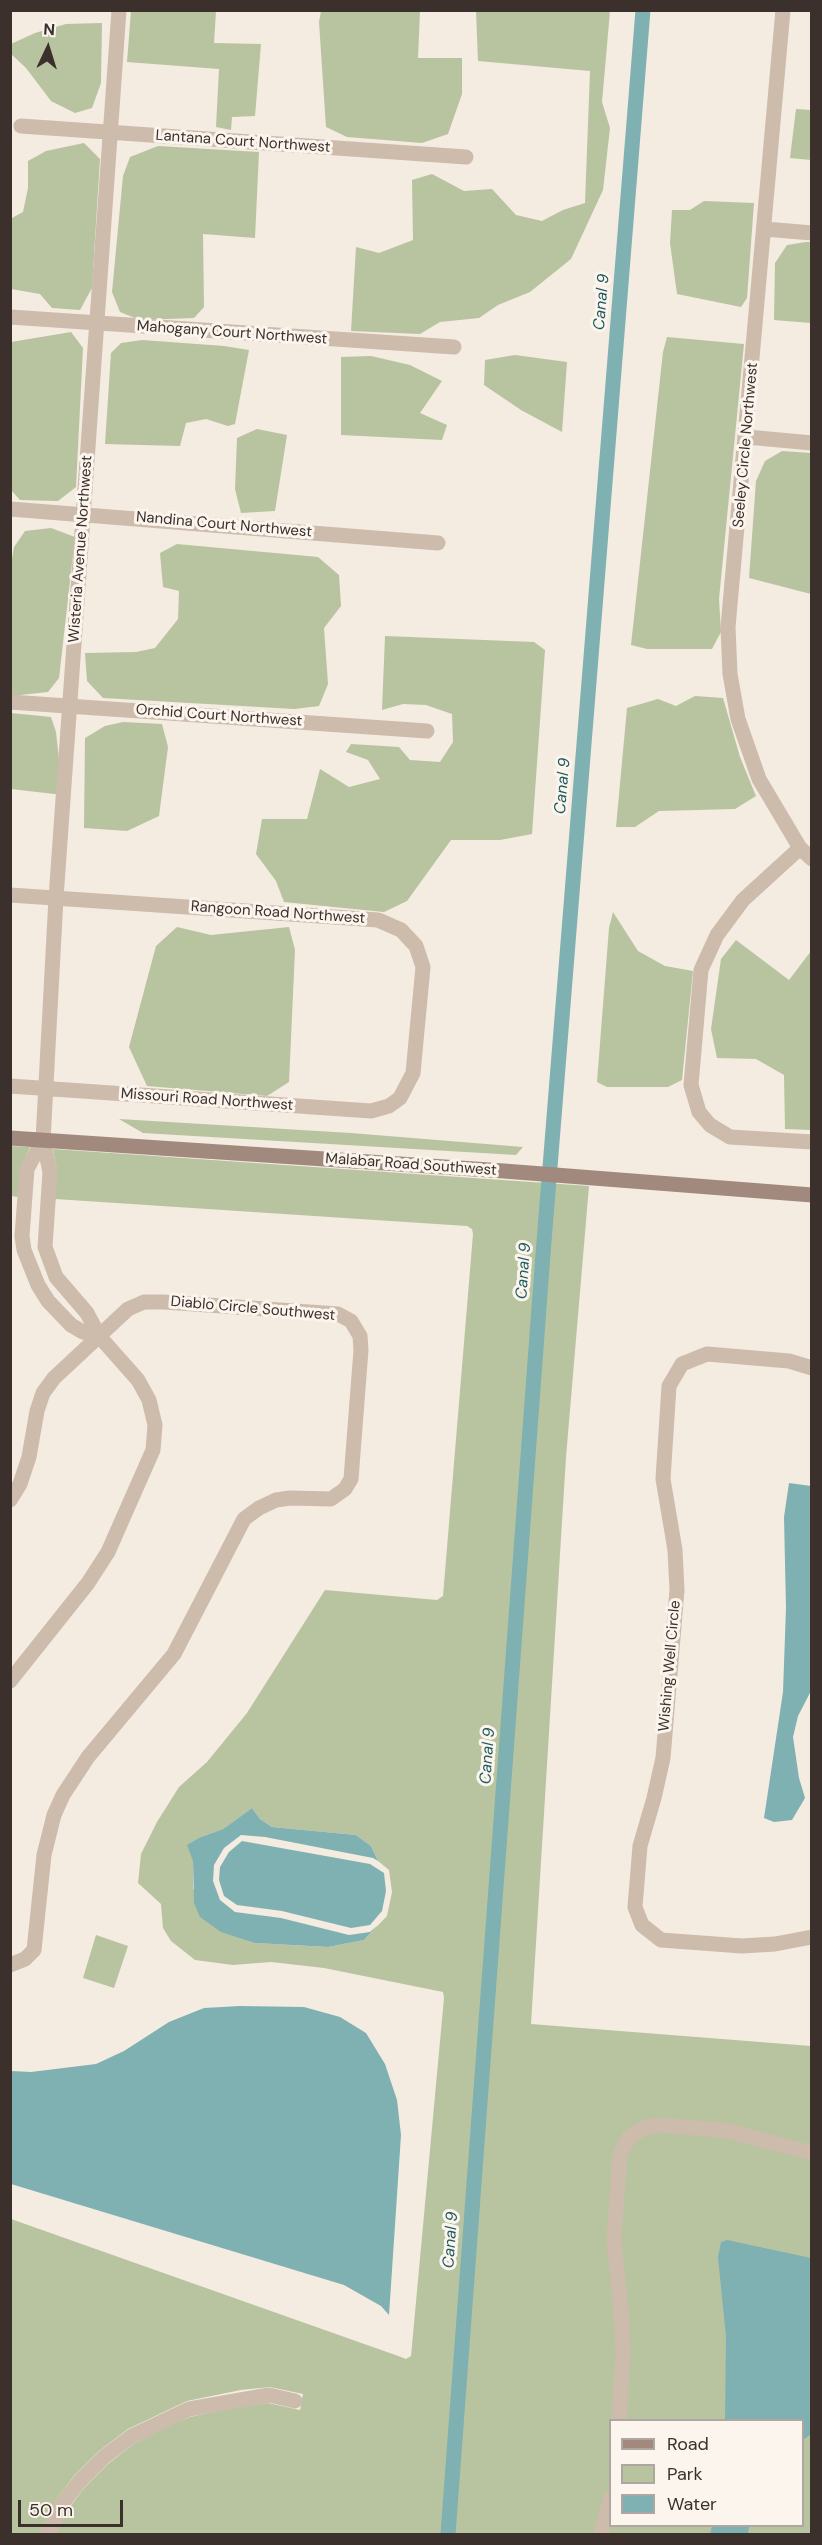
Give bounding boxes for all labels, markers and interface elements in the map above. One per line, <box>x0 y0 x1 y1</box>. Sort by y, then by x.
north arrow <box>18 18 78 78</box>
text: N <box>43 19 56 40</box>
street label: Lantana Court Northwest <box>155 127 331 157</box>
water label: Canal 9 <box>590 273 614 331</box>
street label: Mahogany Court Northwest <box>136 317 328 349</box>
street label: Seeley Circle Northwest <box>730 362 762 528</box>
street label: Wisteria Avenue Northwest <box>65 455 97 643</box>
street label: Nandina Court Northwest <box>135 508 313 542</box>
street label: Orchid Court Northwest <box>135 701 303 731</box>
water label: Canal 9 <box>551 757 575 815</box>
street label: Rangoon Road Northwest <box>190 898 366 928</box>
street label: Missouri Road Northwest <box>120 1085 294 1115</box>
street label: Malabar Road Southwest <box>325 1150 497 1180</box>
water label: Canal 9 <box>512 1242 536 1300</box>
street label: Diablo Circle Southwest <box>170 1293 336 1325</box>
street label: Wishing Well Circle <box>655 1600 685 1732</box>
water label: Canal 9 <box>476 1727 500 1785</box>
water label: Canal 9 <box>439 2211 463 2269</box>
legend <box>609 2419 804 2527</box>
text: Road <box>667 2432 709 2456</box>
text: Park <box>667 2462 703 2486</box>
scale bar <box>21 2488 126 2526</box>
text: Water <box>667 2492 717 2516</box>
text: 50 m <box>29 2498 73 2522</box>

